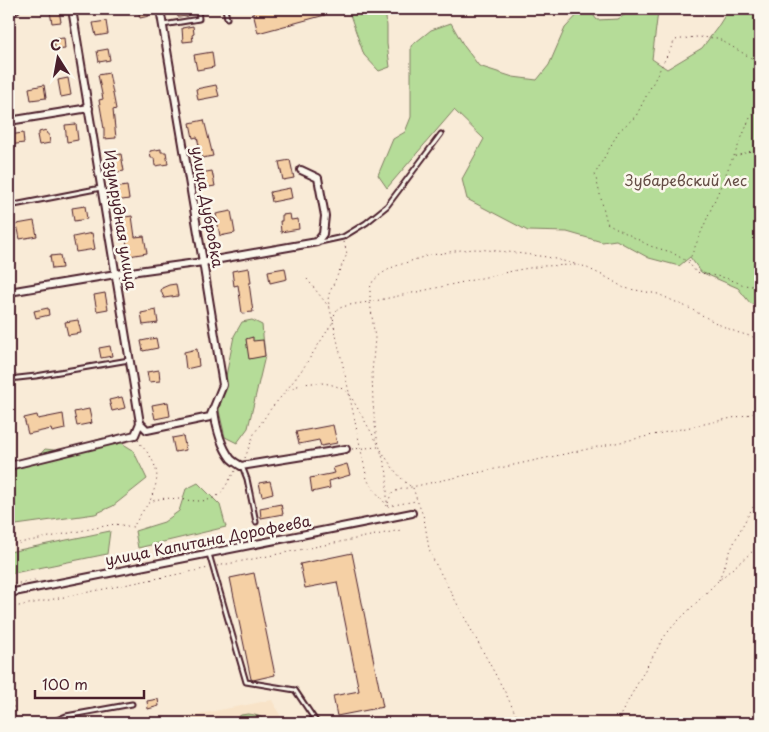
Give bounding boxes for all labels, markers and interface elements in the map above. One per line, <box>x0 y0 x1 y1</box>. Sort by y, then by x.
north arrow <box>32 32 82 82</box>
text: С <box>48 33 63 56</box>
street label: улица Дубровка <box>186 144 231 270</box>
street label: Изумрудная улица <box>99 148 144 292</box>
park label: Зубаревский лес <box>625 168 747 191</box>
street label: улица Капитана Дорофеева <box>103 508 313 571</box>
scale bar <box>35 667 144 699</box>
text: 100 m <box>42 672 88 695</box>

